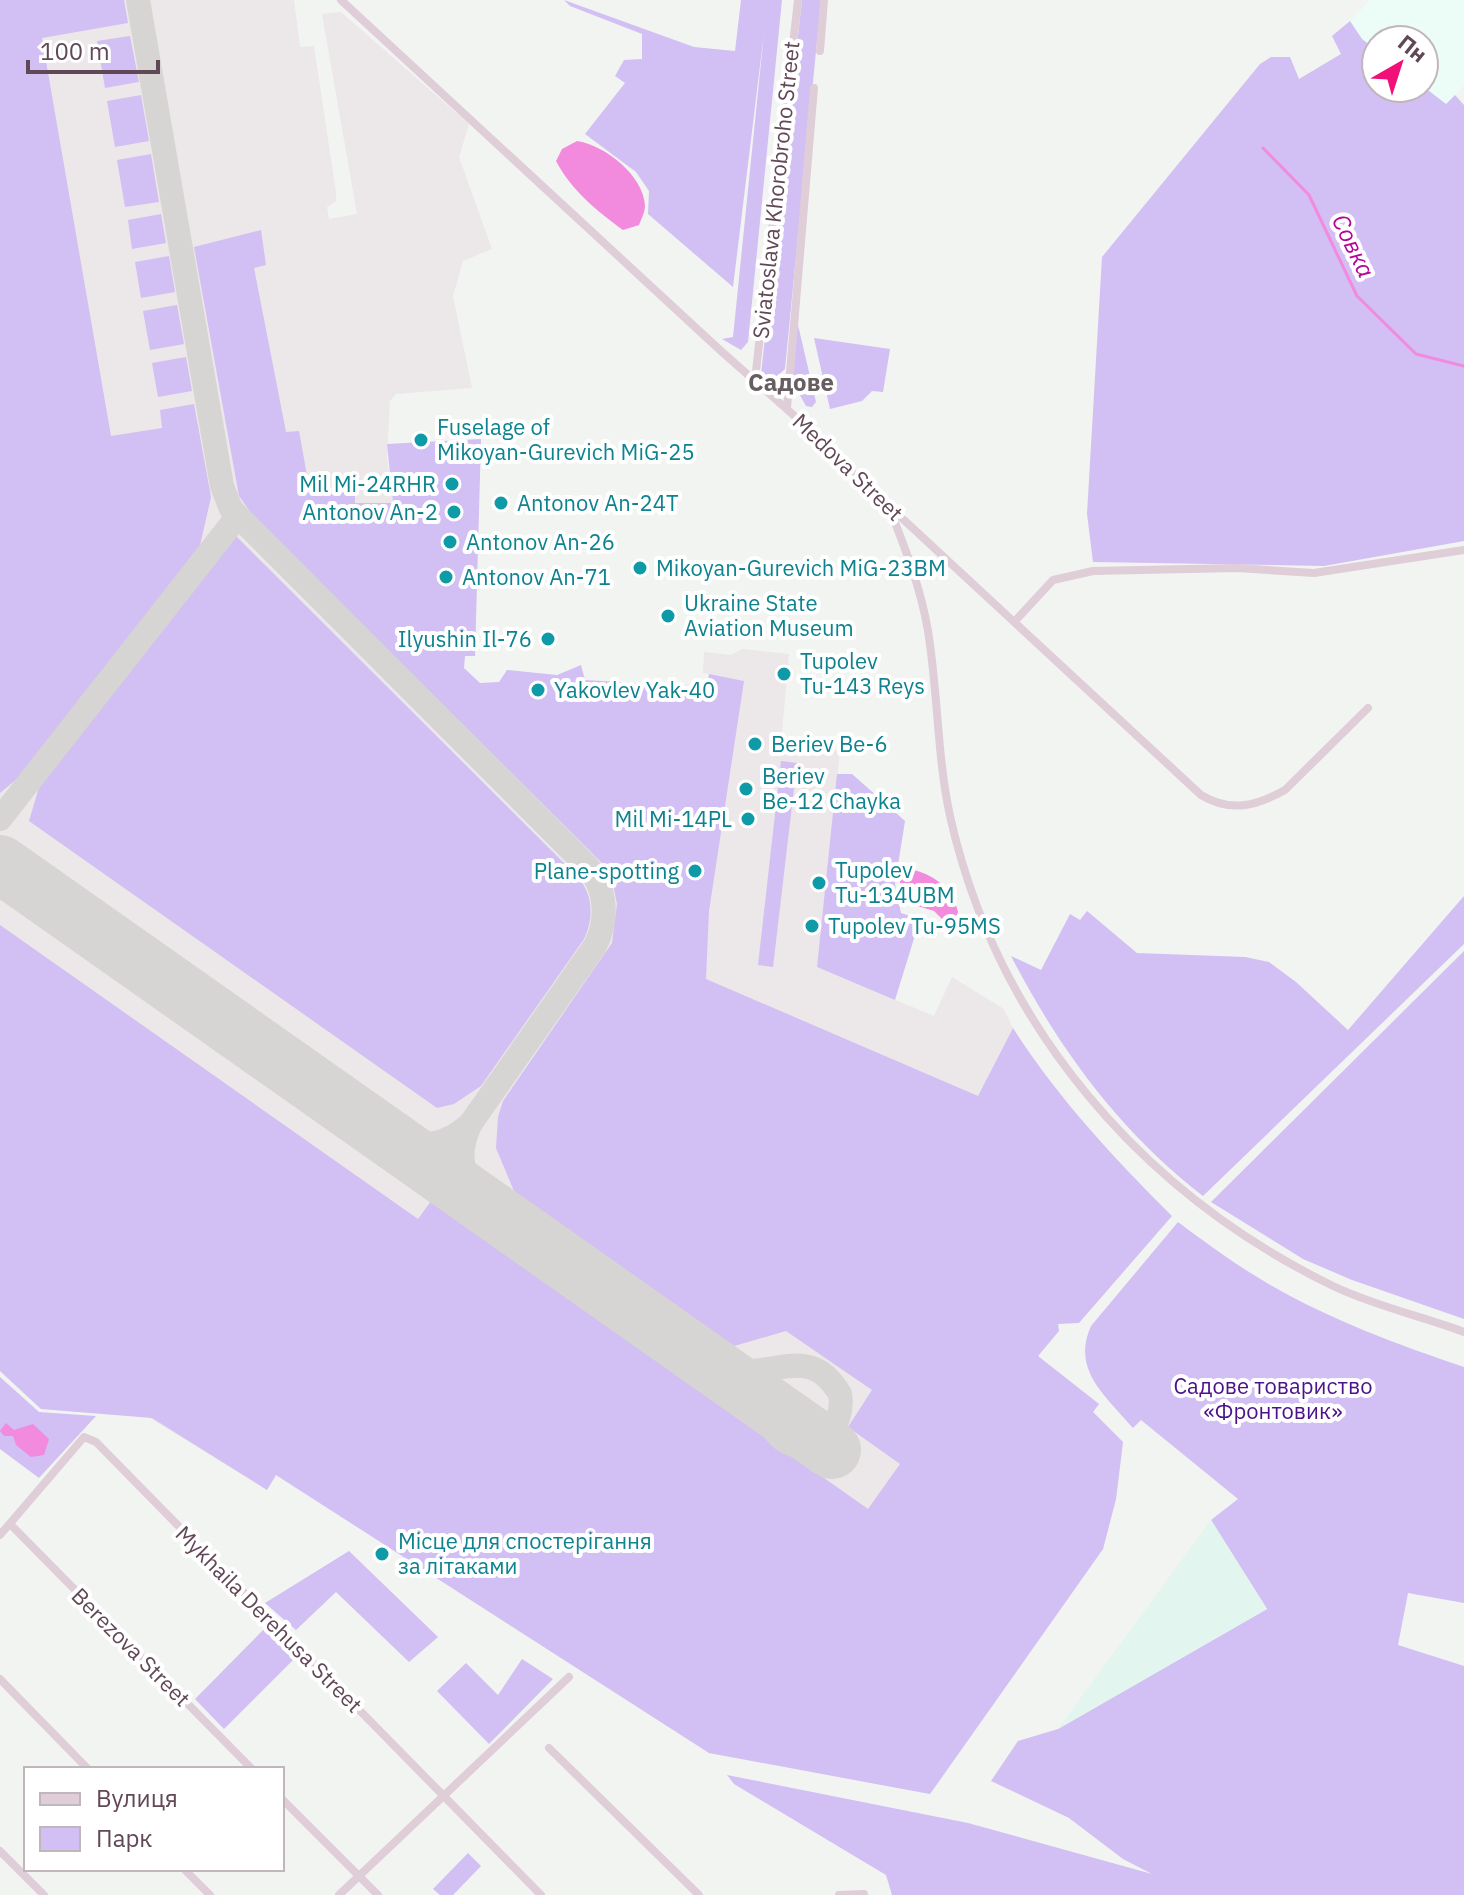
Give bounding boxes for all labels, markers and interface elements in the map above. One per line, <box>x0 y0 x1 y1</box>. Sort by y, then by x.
scale bar <box>28 24 158 74</box>
north arrow <box>1360 24 1440 104</box>
text: Пн <box>1392 28 1433 68</box>
text: 100 m <box>40 35 110 67</box>
street label: Sviatoslava Khorobroho Street <box>745 40 806 340</box>
water label: Совка <box>1325 209 1383 283</box>
district label: Садове <box>748 366 834 398</box>
street label: Medova Street <box>787 407 910 527</box>
place label: Fuselage of Mikoyan-Gurevich MiG-25 <box>437 412 695 466</box>
marker: Fuselage of Mikoyan-Gurevich MiG-25 <box>412 431 430 449</box>
place label: Mil Mi-24RHR <box>299 469 436 498</box>
marker: Mil Mi-24RHR <box>443 475 461 493</box>
place label: Antonov An-24T <box>517 488 679 517</box>
marker: Antonov An-24T <box>492 494 510 512</box>
place label: Antonov An-2 <box>302 497 438 526</box>
marker: Antonov An-2 <box>445 503 463 521</box>
place label: Antonov An-26 <box>466 527 615 556</box>
marker: Antonov An-26 <box>441 533 459 551</box>
place label: Mikoyan-Gurevich MiG-23BM <box>656 553 946 582</box>
marker: Mikoyan-Gurevich MiG-23BM <box>631 559 649 577</box>
place label: Antonov An-71 <box>462 562 611 591</box>
marker: Antonov An-71 <box>437 568 455 586</box>
place label: Ukraine State Aviation Museum <box>684 588 854 642</box>
marker: Ukraine State Aviation Museum <box>659 607 677 625</box>
place label: Ilyushin Il-76 <box>398 624 532 653</box>
marker: Ilyushin Il-76 <box>539 630 557 648</box>
place label: Tupolev Tu-143 Reys <box>800 646 925 700</box>
marker: Tupolev Tu-143 Reys <box>775 665 793 683</box>
place label: Yakovlev Yak-40 <box>554 675 715 704</box>
marker: Yakovlev Yak-40 <box>529 681 547 699</box>
place label: Beriev Be-6 <box>771 729 888 758</box>
marker: Beriev Be-6 <box>746 735 764 753</box>
place label: Beriev Be-12 Chayka <box>762 761 901 815</box>
marker: Beriev Be-12 Chayka <box>737 780 755 798</box>
place label: Mil Mi-14PL <box>615 804 732 833</box>
marker: Mil Mi-14PL <box>739 810 757 828</box>
place label: Tupolev Tu-134UBM <box>835 855 955 909</box>
place label: Plane-spotting <box>534 856 679 885</box>
marker: Plane-spotting <box>686 862 704 880</box>
marker: Tupolev Tu-134UBM <box>810 874 828 892</box>
place label: Tupolev Tu-95MS <box>828 911 1001 940</box>
marker: Tupolev Tu-95MS <box>803 917 821 935</box>
park label: Садове товариство «Фронтовик» <box>1173 1371 1373 1425</box>
street label: Mykhaila Derehusa Street <box>170 1519 369 1718</box>
place label: Місце для спостерігання за літаками <box>398 1526 652 1580</box>
marker: Місце для спостерігання за літаками <box>373 1545 391 1563</box>
street label: Berezova Street <box>66 1581 197 1712</box>
legend <box>24 1767 284 1871</box>
text: Вулиця <box>96 1782 178 1814</box>
text: Парк <box>96 1822 153 1854</box>

